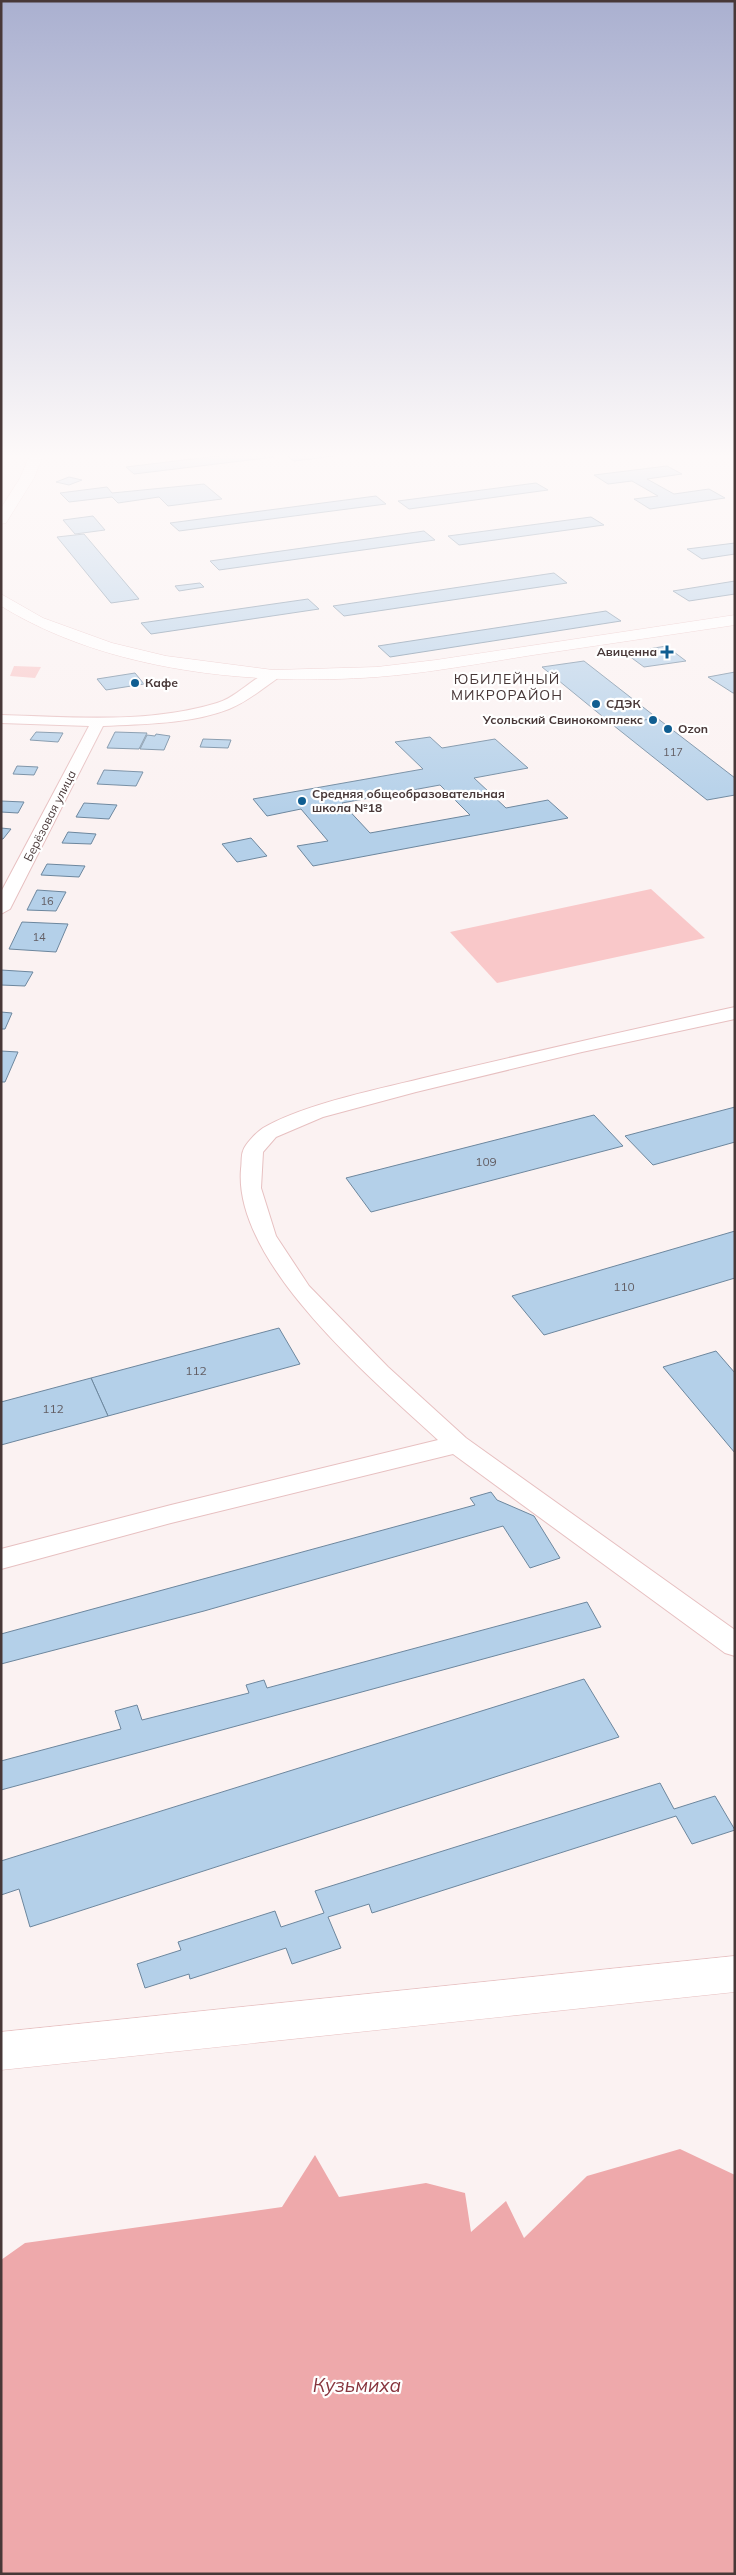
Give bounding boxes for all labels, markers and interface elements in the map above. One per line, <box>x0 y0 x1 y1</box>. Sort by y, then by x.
place label: Авиценна <box>597 644 657 659</box>
marker: Авиценна <box>661 646 673 658</box>
district label: ЮБИЛЕЙНЫЙ МИКРОРАЙОН <box>451 670 563 704</box>
place label: Кафе <box>145 675 178 690</box>
marker: Кафе <box>129 677 141 689</box>
place label: СДЭК <box>606 696 641 711</box>
marker: СДЭК <box>590 698 602 710</box>
place label: Усольский Свинокомплекс <box>482 712 643 727</box>
marker: Усольский Свинокомплекс <box>647 714 659 726</box>
place label: Ozon <box>678 721 708 736</box>
marker: Ozon <box>662 723 674 735</box>
house number: 117 <box>663 745 683 759</box>
street label: Берёзовая улица <box>20 768 79 864</box>
place label: Средняя общеобразовательная школа №18 <box>312 786 505 815</box>
marker: Средняя общеобразовательная школа №18 <box>296 795 308 807</box>
house number: 16 <box>40 894 54 908</box>
house number: 14 <box>32 930 46 944</box>
house number: 109 <box>475 1154 497 1169</box>
house number: 110 <box>613 1279 635 1294</box>
house number: 112 <box>185 1363 207 1378</box>
house number: 112 <box>42 1401 64 1416</box>
water label: Кузьмиха <box>313 2373 401 2397</box>

